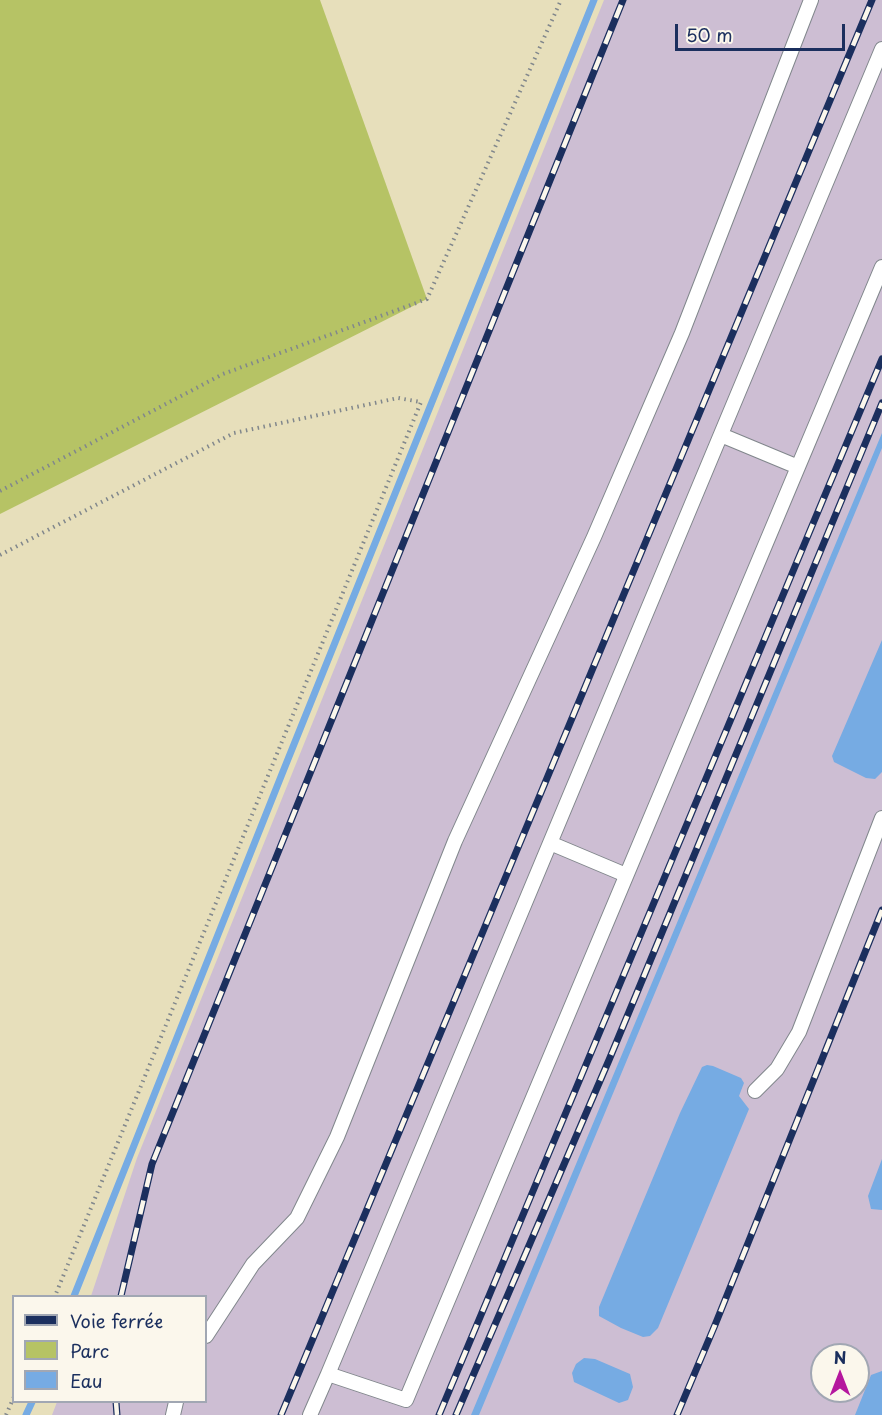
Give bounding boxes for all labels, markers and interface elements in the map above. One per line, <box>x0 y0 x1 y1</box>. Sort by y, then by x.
scale bar <box>678 12 848 50</box>
text: 50 m <box>686 21 733 48</box>
legend <box>12 1295 207 1403</box>
text: Voie ferrée <box>70 1307 163 1334</box>
text: Parc <box>70 1337 109 1364</box>
north arrow <box>810 1343 870 1403</box>
text: N <box>834 1345 846 1369</box>
text: Eau <box>70 1367 102 1394</box>

